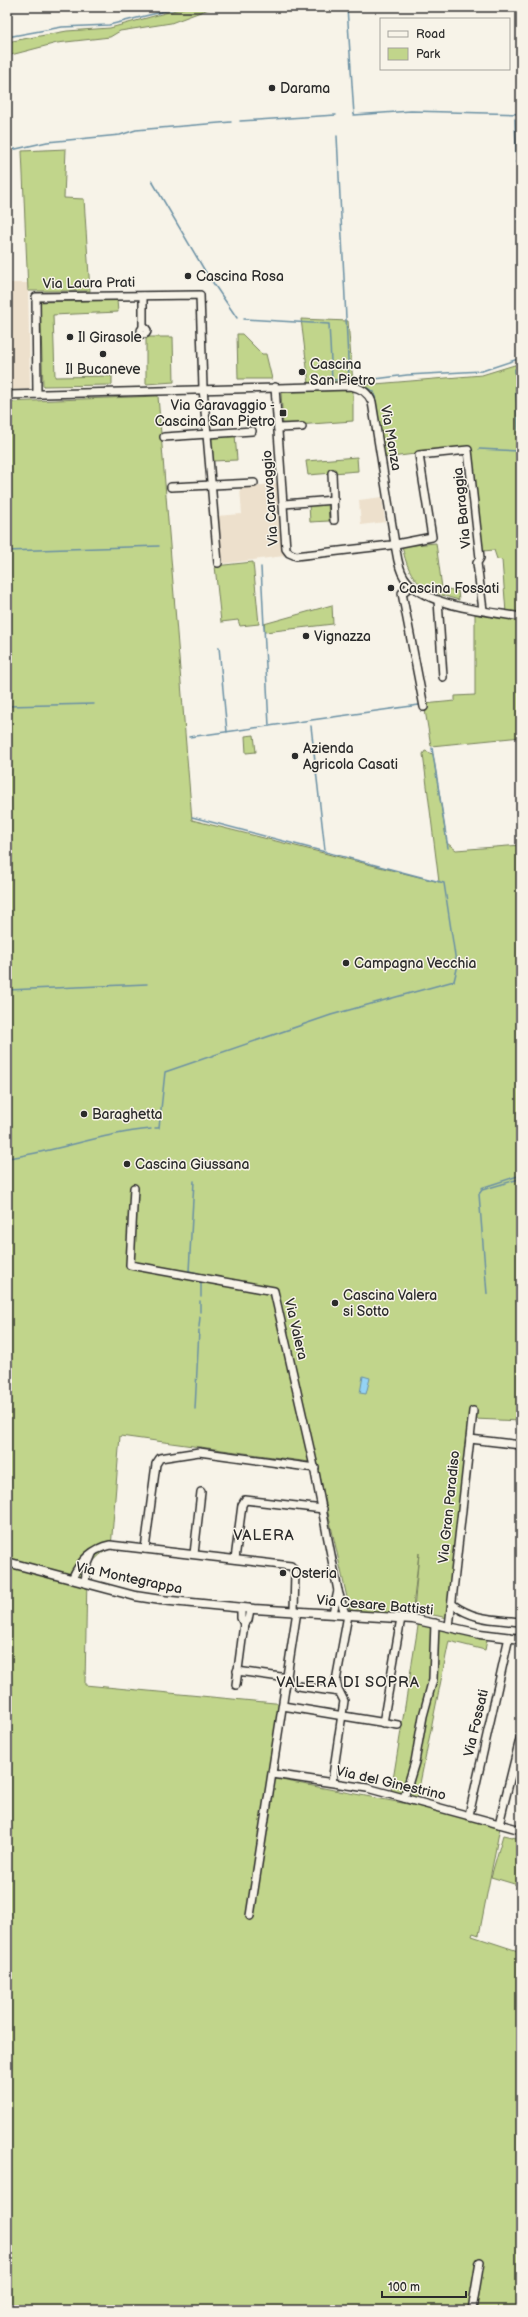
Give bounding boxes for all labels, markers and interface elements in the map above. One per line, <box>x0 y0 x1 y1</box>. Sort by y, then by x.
legend <box>380 18 510 70</box>
text: Road <box>416 27 445 42</box>
text: Park <box>416 47 440 62</box>
place label: Darama <box>280 80 330 97</box>
marker: Darama <box>267 83 277 93</box>
place label: Cascina Rosa <box>196 268 284 285</box>
marker: Cascina Rosa <box>183 271 193 281</box>
street label: Via Laura Prati <box>43 274 135 292</box>
place label: Il Girasole <box>78 329 142 346</box>
marker: Il Girasole <box>65 332 75 342</box>
marker: Il Bucaneve <box>98 349 108 359</box>
place label: Cascina San Pietro <box>310 356 376 389</box>
place label: Il Bucaneve <box>66 361 141 378</box>
marker: Cascina San Pietro <box>297 367 307 377</box>
place label: Via Caravaggio - Cascina San Pietro <box>155 397 275 430</box>
street label: Via Monza <box>377 404 405 472</box>
marker: Via Caravaggio - Cascina San Pietro <box>278 408 288 418</box>
street label: Via Caravaggio <box>258 449 282 547</box>
street label: Via Baraggia <box>449 467 475 549</box>
place label: Cascina Fossati <box>399 580 499 597</box>
marker: Cascina Fossati <box>386 583 396 593</box>
place label: Vignazza <box>314 628 371 645</box>
marker: Vignazza <box>301 631 311 641</box>
place label: Azienda Agricola Casati <box>303 740 398 773</box>
marker: Azienda Agricola Casati <box>290 751 300 761</box>
place label: Campagna Vecchia <box>354 955 477 972</box>
marker: Campagna Vecchia <box>341 958 351 968</box>
place label: Baraghetta <box>92 1106 163 1123</box>
marker: Baraghetta <box>79 1109 89 1119</box>
place label: Cascina Giussana <box>135 1156 249 1173</box>
marker: Cascina Giussana <box>122 1159 132 1169</box>
place label: Cascina Valera si Sotto <box>343 1287 437 1320</box>
street label: Via Valera <box>281 1297 311 1362</box>
marker: Cascina Valera si Sotto <box>330 1298 340 1308</box>
street label: Via Gran Paradiso <box>435 1450 463 1564</box>
district label: VALERA <box>233 1526 295 1545</box>
street label: Via Montegrappa <box>74 1558 184 1598</box>
place label: Osteria <box>291 1565 337 1582</box>
marker: Osteria <box>278 1568 288 1578</box>
street label: Via Cesare Battisti <box>316 1591 434 1619</box>
district label: VALERA DI SOPRA <box>276 1673 420 1692</box>
street label: Via Fossati <box>460 1688 492 1758</box>
street label: Via del Ginestrino <box>334 1762 448 1804</box>
scale bar <box>382 2273 466 2299</box>
text: 100 m <box>388 2280 420 2295</box>

